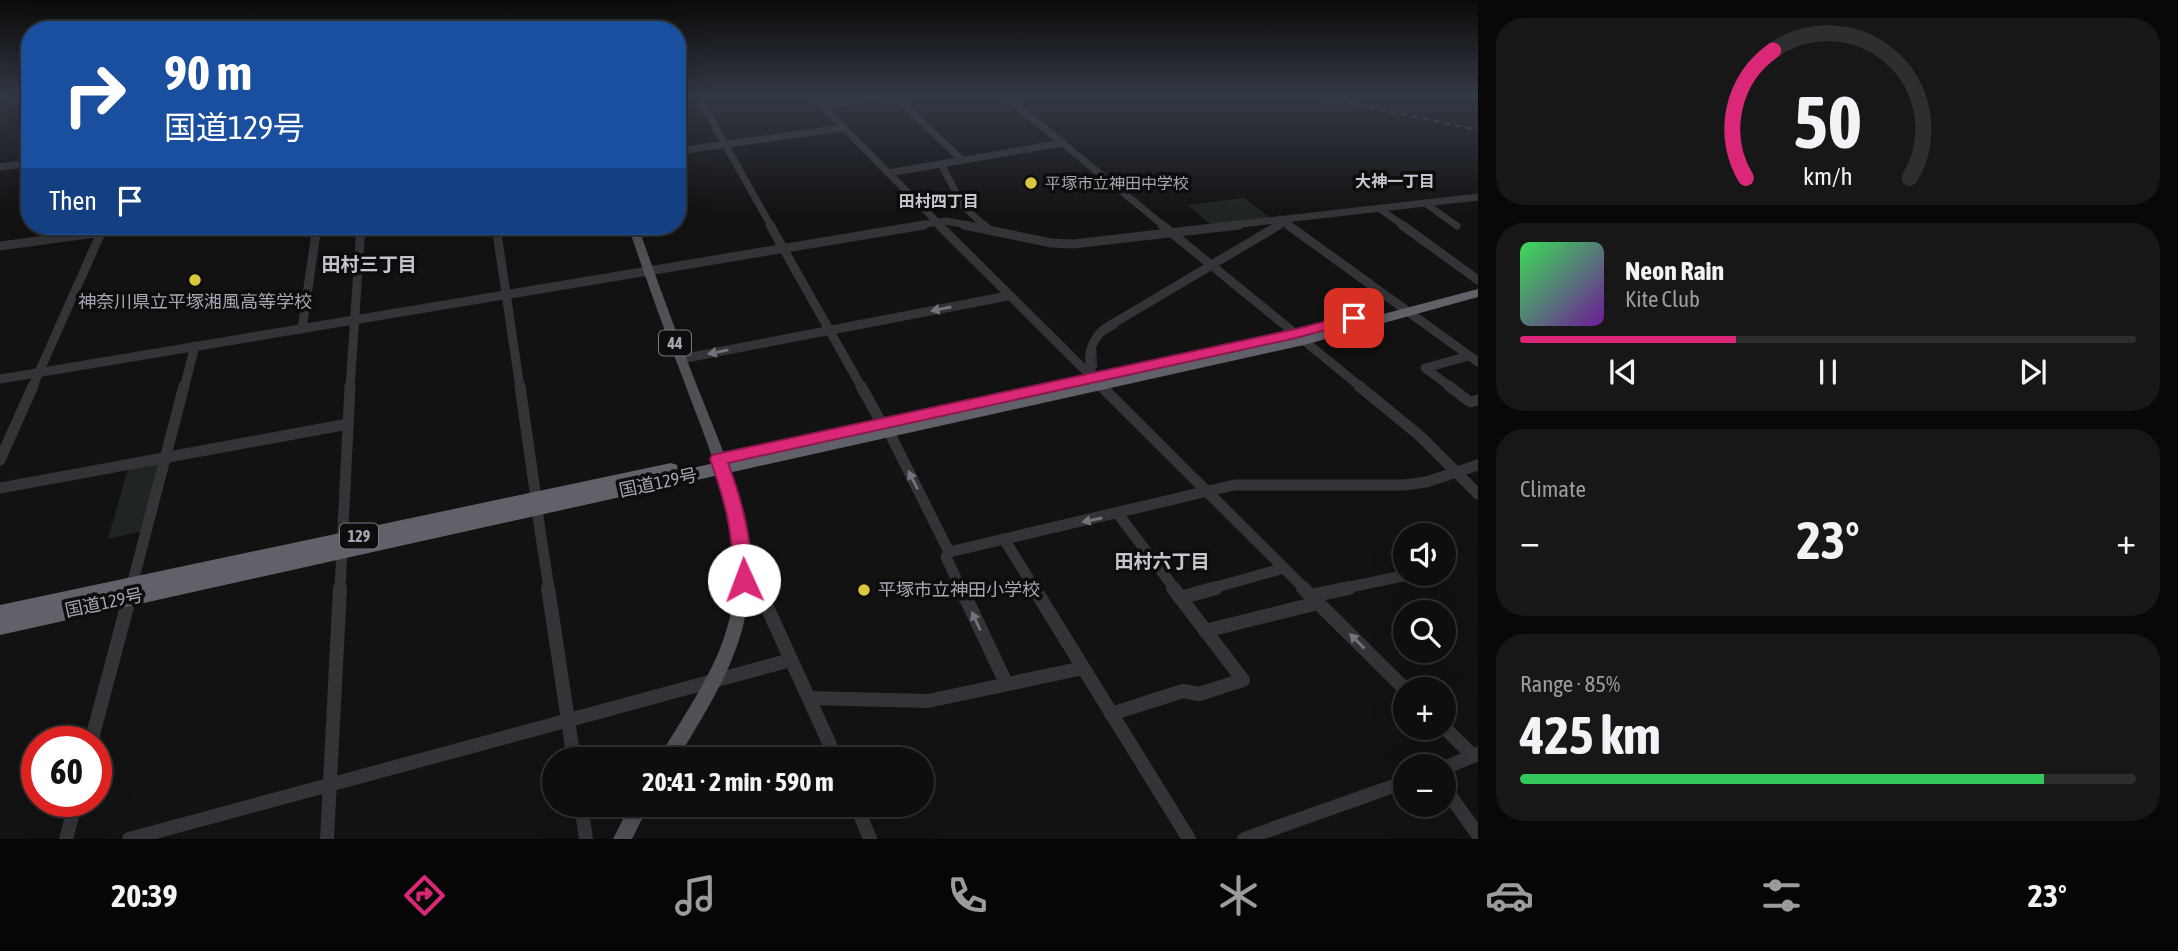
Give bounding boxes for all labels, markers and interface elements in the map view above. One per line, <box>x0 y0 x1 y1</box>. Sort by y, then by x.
text: 90 m <box>164 44 252 100</box>
icon: right <box>49 49 140 140</box>
text: 50 <box>1794 80 1862 163</box>
text: 国道129号 <box>164 109 305 146</box>
text: km/h <box>1803 161 1853 189</box>
district label: 大神一丁目 <box>1355 172 1435 190</box>
place label: 平塚市立神田中学校 <box>1045 174 1189 192</box>
marker: 平塚市立神田中学校 <box>1023 175 1039 191</box>
icon: arrive <box>111 182 149 220</box>
text: Then <box>49 186 97 216</box>
district label: 田村四丁目 <box>899 192 979 210</box>
district label: 田村三丁目 <box>321 253 417 275</box>
text: Neon Rain <box>1625 256 1724 286</box>
marker: 神奈川県立平塚湘風高等学校 <box>187 272 203 288</box>
text: Kite Club <box>1625 286 1700 312</box>
pin <box>1324 288 1384 348</box>
place label: 神奈川県立平塚湘風高等学校 <box>78 291 312 312</box>
icon: arrive <box>1335 299 1373 337</box>
one-way arrow <box>930 303 952 314</box>
road number: 44 <box>659 330 691 356</box>
one-way arrow <box>707 346 729 357</box>
icon: previous <box>1604 353 1642 391</box>
icon: pause <box>1809 353 1847 391</box>
icon: next <box>2014 353 2052 391</box>
street label: 国道129号 <box>617 464 699 501</box>
one-way arrow <box>907 470 918 490</box>
text: Climate <box>1520 476 1586 502</box>
text: 23° <box>1796 510 1860 570</box>
one-way arrow <box>1081 514 1103 525</box>
text: − <box>1520 519 1540 562</box>
text: + <box>2116 519 2136 562</box>
map controls <box>1393 523 1456 817</box>
button: sound <box>1393 523 1456 586</box>
road number: 129 <box>340 524 378 548</box>
position arrow <box>707 543 781 617</box>
district label: 田村六丁目 <box>1114 550 1210 572</box>
place label: 平塚市立神田小学校 <box>878 579 1040 600</box>
marker: 平塚市立神田小学校 <box>856 582 872 598</box>
street label: 国道129号 <box>63 584 145 621</box>
button: search <box>1393 600 1456 663</box>
one-way arrow <box>971 611 982 631</box>
one-way arrow <box>1349 633 1366 650</box>
text: Range · 85% <box>1520 671 1620 697</box>
button: + <box>1393 677 1456 740</box>
text: 425 km <box>1520 705 1661 765</box>
speed limit sign: 60 <box>21 726 112 817</box>
button: − <box>1393 754 1456 817</box>
text: 20:41 · 2 min · 590 m <box>642 767 834 797</box>
icon: directions <box>400 871 449 920</box>
icon: music <box>671 871 720 920</box>
icon: phone <box>943 871 992 920</box>
icon: climate <box>1214 871 1263 920</box>
icon: car <box>1485 871 1534 920</box>
icon: filters <box>1757 871 1806 920</box>
text: 20:39 <box>111 877 178 914</box>
text: 23° <box>2028 877 2067 914</box>

